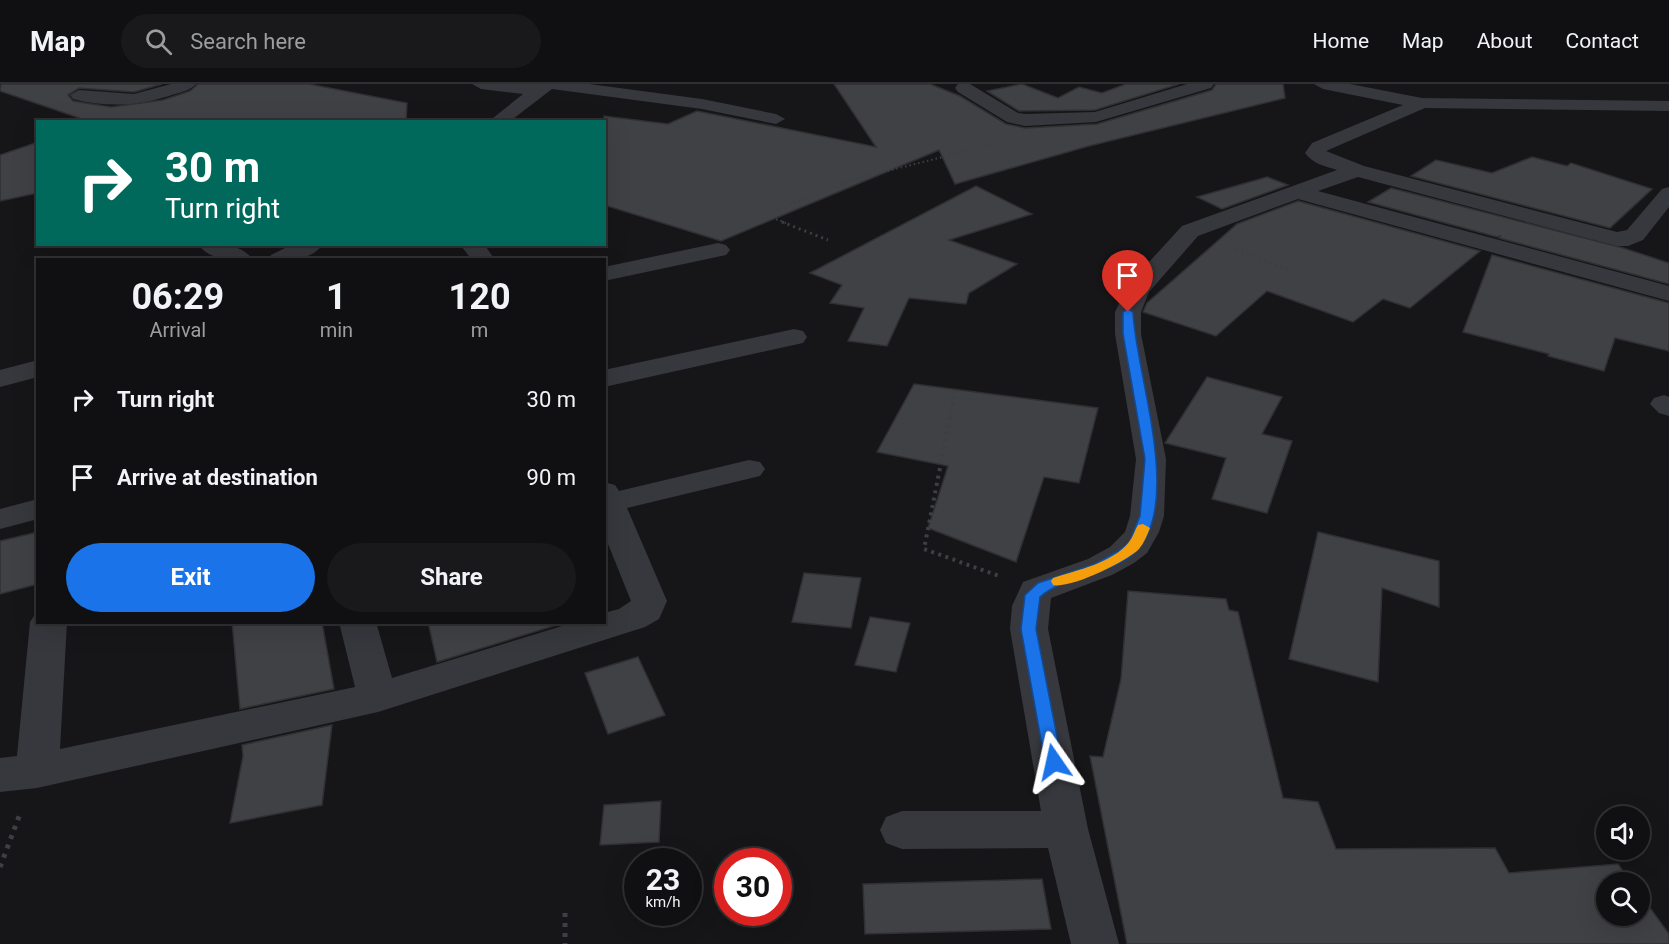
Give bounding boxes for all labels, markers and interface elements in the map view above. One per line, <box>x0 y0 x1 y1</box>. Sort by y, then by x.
search box <box>121 14 541 68</box>
text: Map <box>30 25 85 58</box>
icon: search <box>142 25 175 58</box>
text: Search here <box>190 29 306 54</box>
text: Home <box>1313 29 1369 53</box>
text: Map <box>1402 29 1444 53</box>
text: About <box>1477 29 1533 53</box>
text: Contact <box>1566 29 1639 53</box>
text: 30 m <box>165 143 260 192</box>
icon: right <box>66 144 144 222</box>
text: Turn right <box>165 193 280 225</box>
pin <box>1102 250 1153 312</box>
icon: arrive <box>1111 259 1144 292</box>
text: 06:29 <box>131 276 224 318</box>
text: 1 <box>326 276 347 318</box>
text: 120 <box>449 276 511 318</box>
text: Arrival <box>149 318 206 342</box>
text: min <box>320 318 353 342</box>
text: m <box>471 318 488 342</box>
icon: right <box>66 383 99 416</box>
text: Turn right <box>117 387 214 412</box>
text: 30 m <box>527 387 576 412</box>
icon: arrive <box>66 461 99 494</box>
text: Arrive at destination <box>117 465 318 490</box>
text: 90 m <box>527 465 576 490</box>
button: Exit <box>66 543 315 612</box>
button: Share <box>327 543 576 612</box>
position arrow <box>1022 730 1086 794</box>
map controls <box>1596 806 1650 926</box>
button: sound <box>1596 806 1650 860</box>
speed limit sign: 30 <box>714 848 792 926</box>
text: 23 <box>646 862 680 897</box>
button: search <box>1596 872 1650 926</box>
text: km/h <box>645 893 681 911</box>

